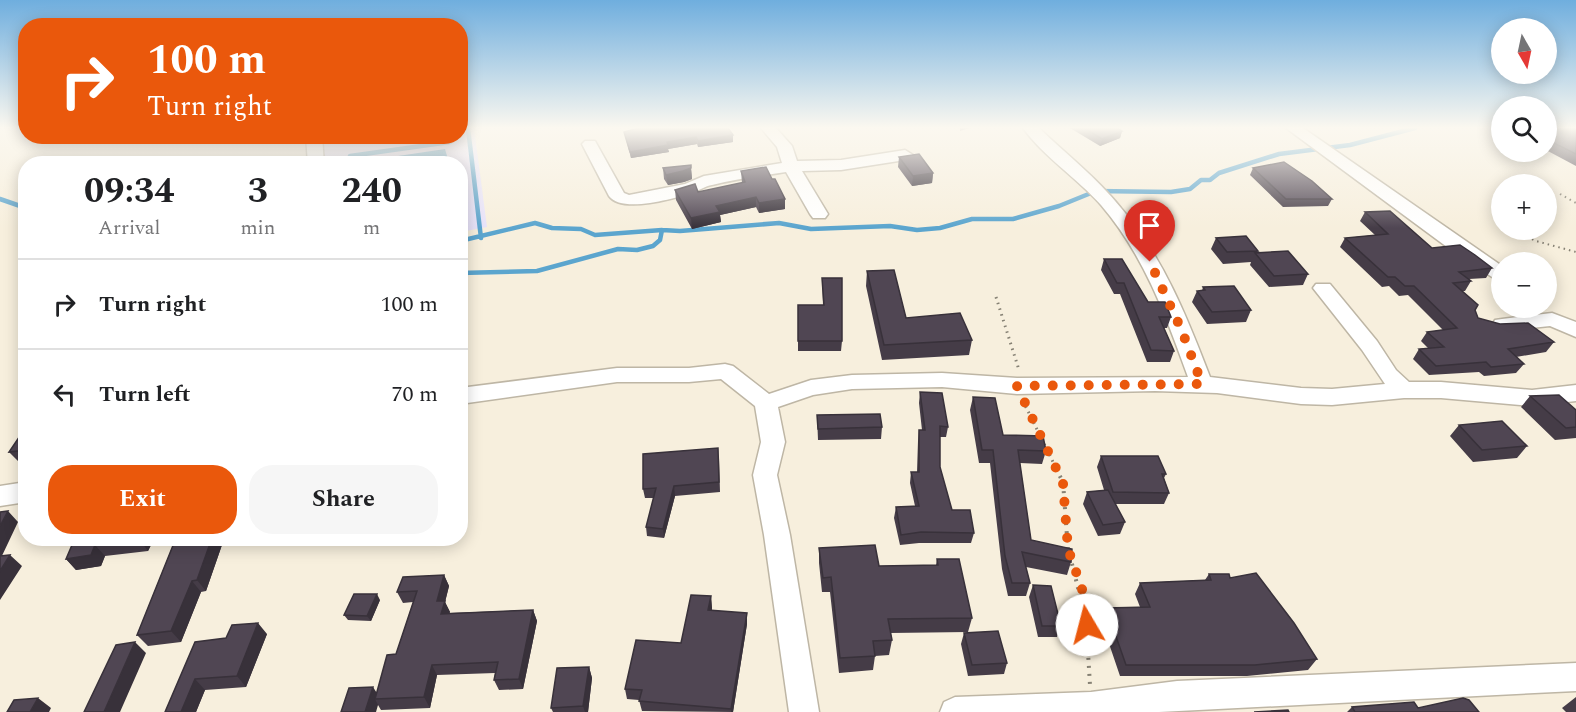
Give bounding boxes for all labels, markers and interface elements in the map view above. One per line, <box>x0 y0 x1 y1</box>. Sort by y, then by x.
north arrow <box>1491 18 1557 84</box>
map controls <box>1491 18 1557 318</box>
text: 100 m <box>147 29 266 92</box>
icon: right <box>48 42 126 120</box>
text: Turn right <box>147 86 272 128</box>
button: search <box>1491 96 1557 162</box>
text: 09:34 <box>84 164 174 219</box>
text: 3 <box>248 164 268 219</box>
text: 240 <box>341 164 402 219</box>
button: + <box>1491 174 1557 240</box>
pin <box>1124 200 1175 262</box>
icon: arrive <box>1133 209 1166 242</box>
text: Arrival <box>98 213 160 243</box>
text: min <box>240 213 275 243</box>
text: m <box>363 213 380 243</box>
button: − <box>1491 252 1557 318</box>
icon: right <box>48 288 81 321</box>
text: Turn right <box>99 288 206 321</box>
text: 100 m <box>381 288 438 321</box>
icon: left <box>48 378 81 411</box>
text: Turn left <box>99 378 191 411</box>
text: 70 m <box>392 378 438 411</box>
button: Exit <box>48 465 237 534</box>
button: Share <box>249 465 438 534</box>
position arrow <box>1055 593 1119 657</box>

